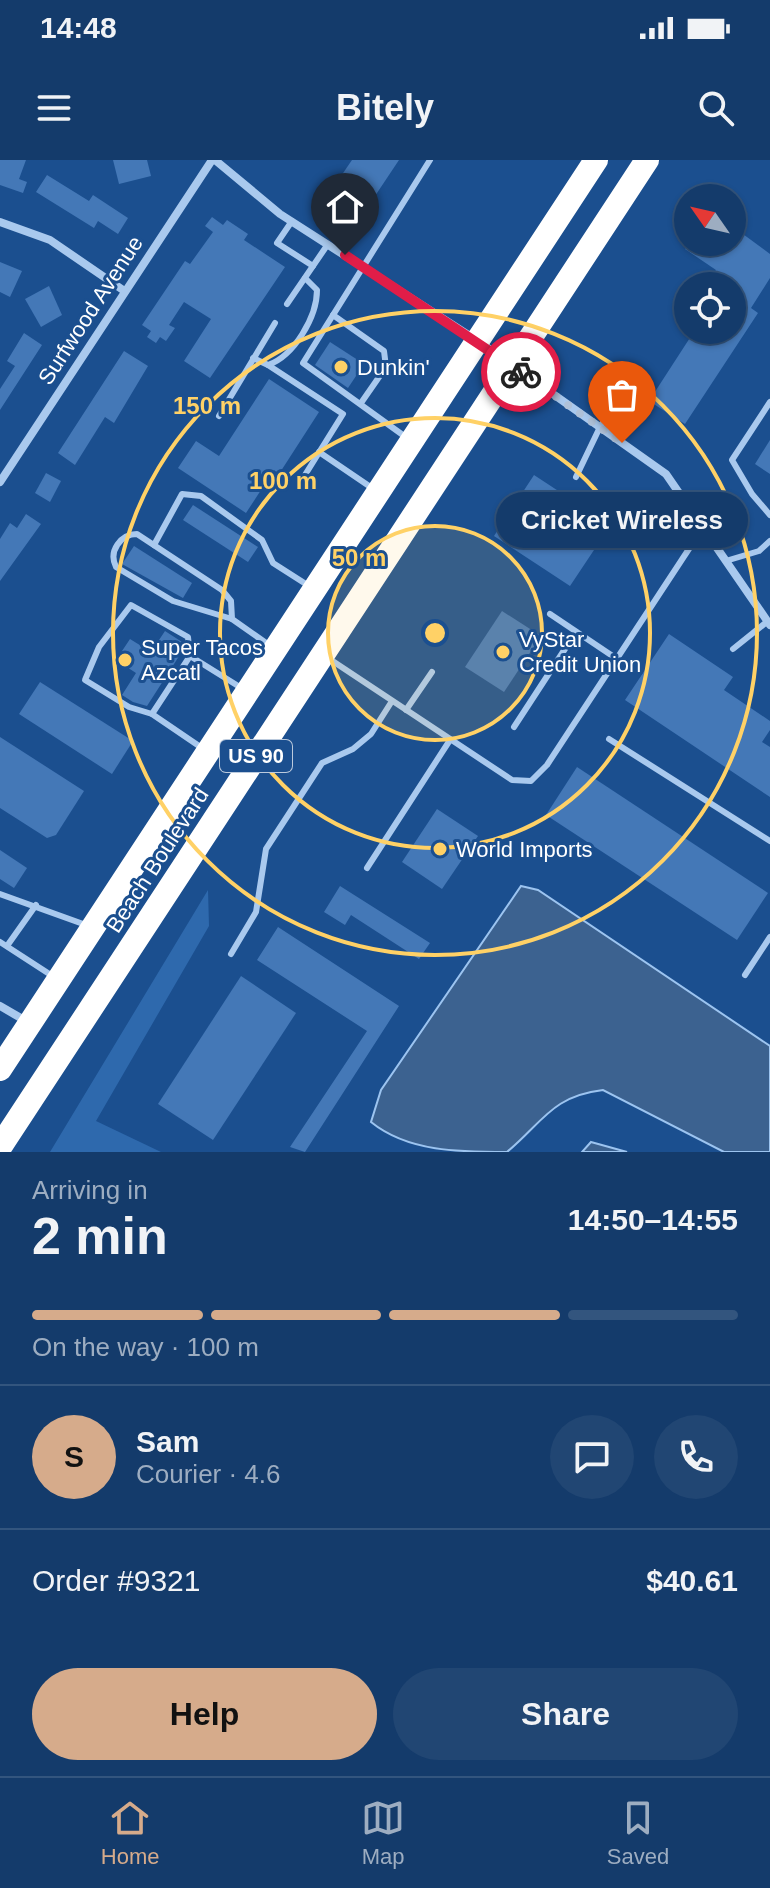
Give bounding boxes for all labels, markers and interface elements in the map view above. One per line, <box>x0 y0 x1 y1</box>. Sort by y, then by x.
text: 14:48 <box>40 11 117 44</box>
icon: menu <box>32 86 76 130</box>
icon: search <box>694 86 738 130</box>
text: Bitely <box>336 87 434 128</box>
pin <box>311 173 379 255</box>
north arrow <box>674 184 746 256</box>
map controls <box>674 184 746 344</box>
icon: home <box>323 185 367 229</box>
street label: Surfwood Avenue <box>33 231 148 389</box>
button: locate <box>674 272 746 344</box>
courier <box>481 332 561 412</box>
icon: bike <box>499 350 543 394</box>
place label: Dunkin' <box>357 355 430 380</box>
marker: Dunkin' <box>332 358 350 376</box>
pin <box>588 361 656 443</box>
icon: bag <box>600 373 644 417</box>
text: 150 m <box>173 392 241 419</box>
text: 100 m <box>249 467 317 494</box>
callout: Cricket Wireless <box>496 491 748 547</box>
text: Cricket Wireless <box>521 505 723 535</box>
text: 50 m <box>332 544 386 571</box>
centre of rings <box>421 619 449 647</box>
place label: VyStar Credit Union <box>519 627 641 677</box>
place label: Super Tacos Azcatl <box>141 635 263 685</box>
marker: VyStar Credit Union <box>494 643 512 661</box>
marker: Super Tacos Azcatl <box>116 651 134 669</box>
road number: US 90 <box>220 740 292 772</box>
street label: Beach Boulevard <box>101 783 214 937</box>
place label: World Imports <box>456 837 593 862</box>
marker: World Imports <box>431 840 449 858</box>
text: Arriving in <box>32 1175 148 1205</box>
text: 14:50–14:55 <box>568 1203 738 1236</box>
text: 2 min <box>32 1207 168 1265</box>
text: On the way · 100 m <box>32 1332 259 1362</box>
button: chat <box>550 1415 634 1499</box>
button: phone <box>654 1415 738 1499</box>
text: Sam <box>136 1425 199 1458</box>
text: S <box>64 1440 84 1473</box>
text: Courier · 4.6 <box>136 1459 281 1489</box>
text: Order #9321 <box>32 1564 200 1597</box>
text: $40.61 <box>646 1564 738 1597</box>
button: Help <box>32 1668 377 1760</box>
button: Share <box>393 1668 738 1760</box>
tab: Home <box>101 1796 160 1870</box>
tab: Map <box>361 1796 405 1870</box>
tab: Saved <box>607 1796 669 1870</box>

